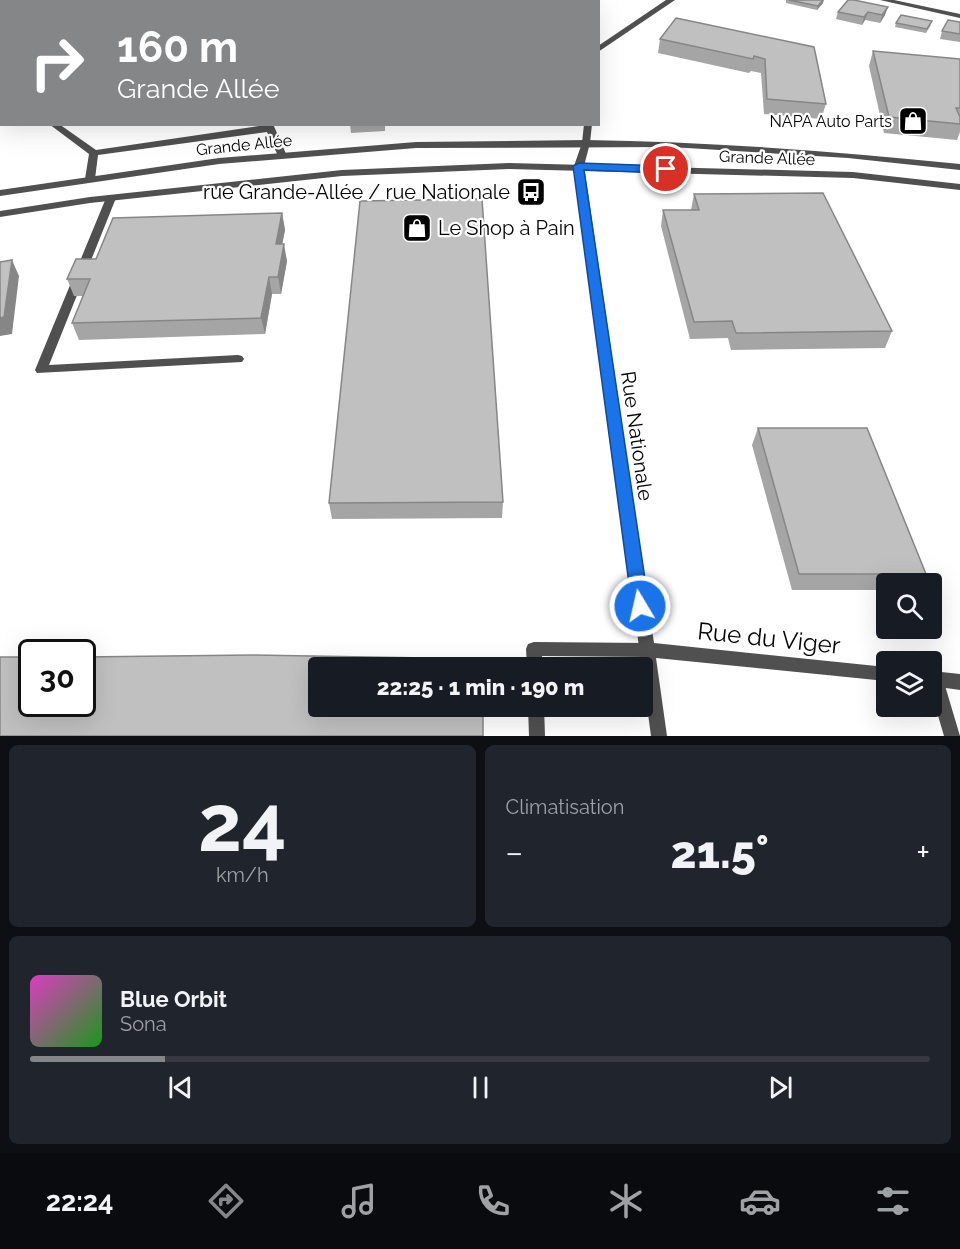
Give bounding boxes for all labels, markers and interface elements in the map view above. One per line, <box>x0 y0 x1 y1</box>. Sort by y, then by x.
text: 160 m <box>117 23 238 72</box>
icon: right <box>18 24 96 102</box>
text: Grande Allée <box>117 73 280 104</box>
shop icon: NAPA Auto Parts <box>897 105 929 137</box>
place label: NAPA Auto Parts <box>770 112 892 131</box>
street label: Grande Allée <box>195 131 293 159</box>
pin <box>640 143 691 194</box>
street label: Grande Allée <box>719 147 815 169</box>
icon: arrive <box>649 152 682 185</box>
bus stop icon: rue Grande-Allée / rue Nationale <box>515 176 547 208</box>
place label: rue Grande-Allée / rue Nationale <box>203 180 510 204</box>
shop icon: Le Shop à Pain <box>401 212 433 244</box>
place label: Le Shop à Pain <box>438 216 575 240</box>
street label: Rue Nationale <box>616 370 658 503</box>
map controls <box>876 573 942 717</box>
button: search <box>876 573 942 639</box>
position arrow <box>608 574 672 638</box>
street label: Rue du Viger <box>696 616 842 660</box>
speed limit sign: 30 <box>18 639 96 717</box>
button: layers <box>876 651 942 717</box>
text: 22:25 · 1 min · 190 m <box>377 674 584 700</box>
text: 24 <box>198 778 287 869</box>
text: Climatisation <box>506 795 624 819</box>
text: 21.5° <box>671 826 769 879</box>
text: − <box>506 833 523 872</box>
text: + <box>916 833 930 872</box>
text: km/h <box>216 863 269 887</box>
text: Blue Orbit <box>120 986 227 1012</box>
text: Sona <box>120 1012 167 1036</box>
icon: previous <box>164 1071 197 1104</box>
icon: pause <box>464 1071 497 1104</box>
icon: next <box>764 1071 797 1104</box>
icon: directions <box>205 1180 247 1222</box>
icon: music <box>338 1180 380 1222</box>
icon: phone <box>472 1180 514 1222</box>
icon: climate <box>605 1180 647 1222</box>
icon: car <box>739 1180 781 1222</box>
icon: filters <box>872 1180 914 1222</box>
text: 22:24 <box>46 1186 114 1217</box>

